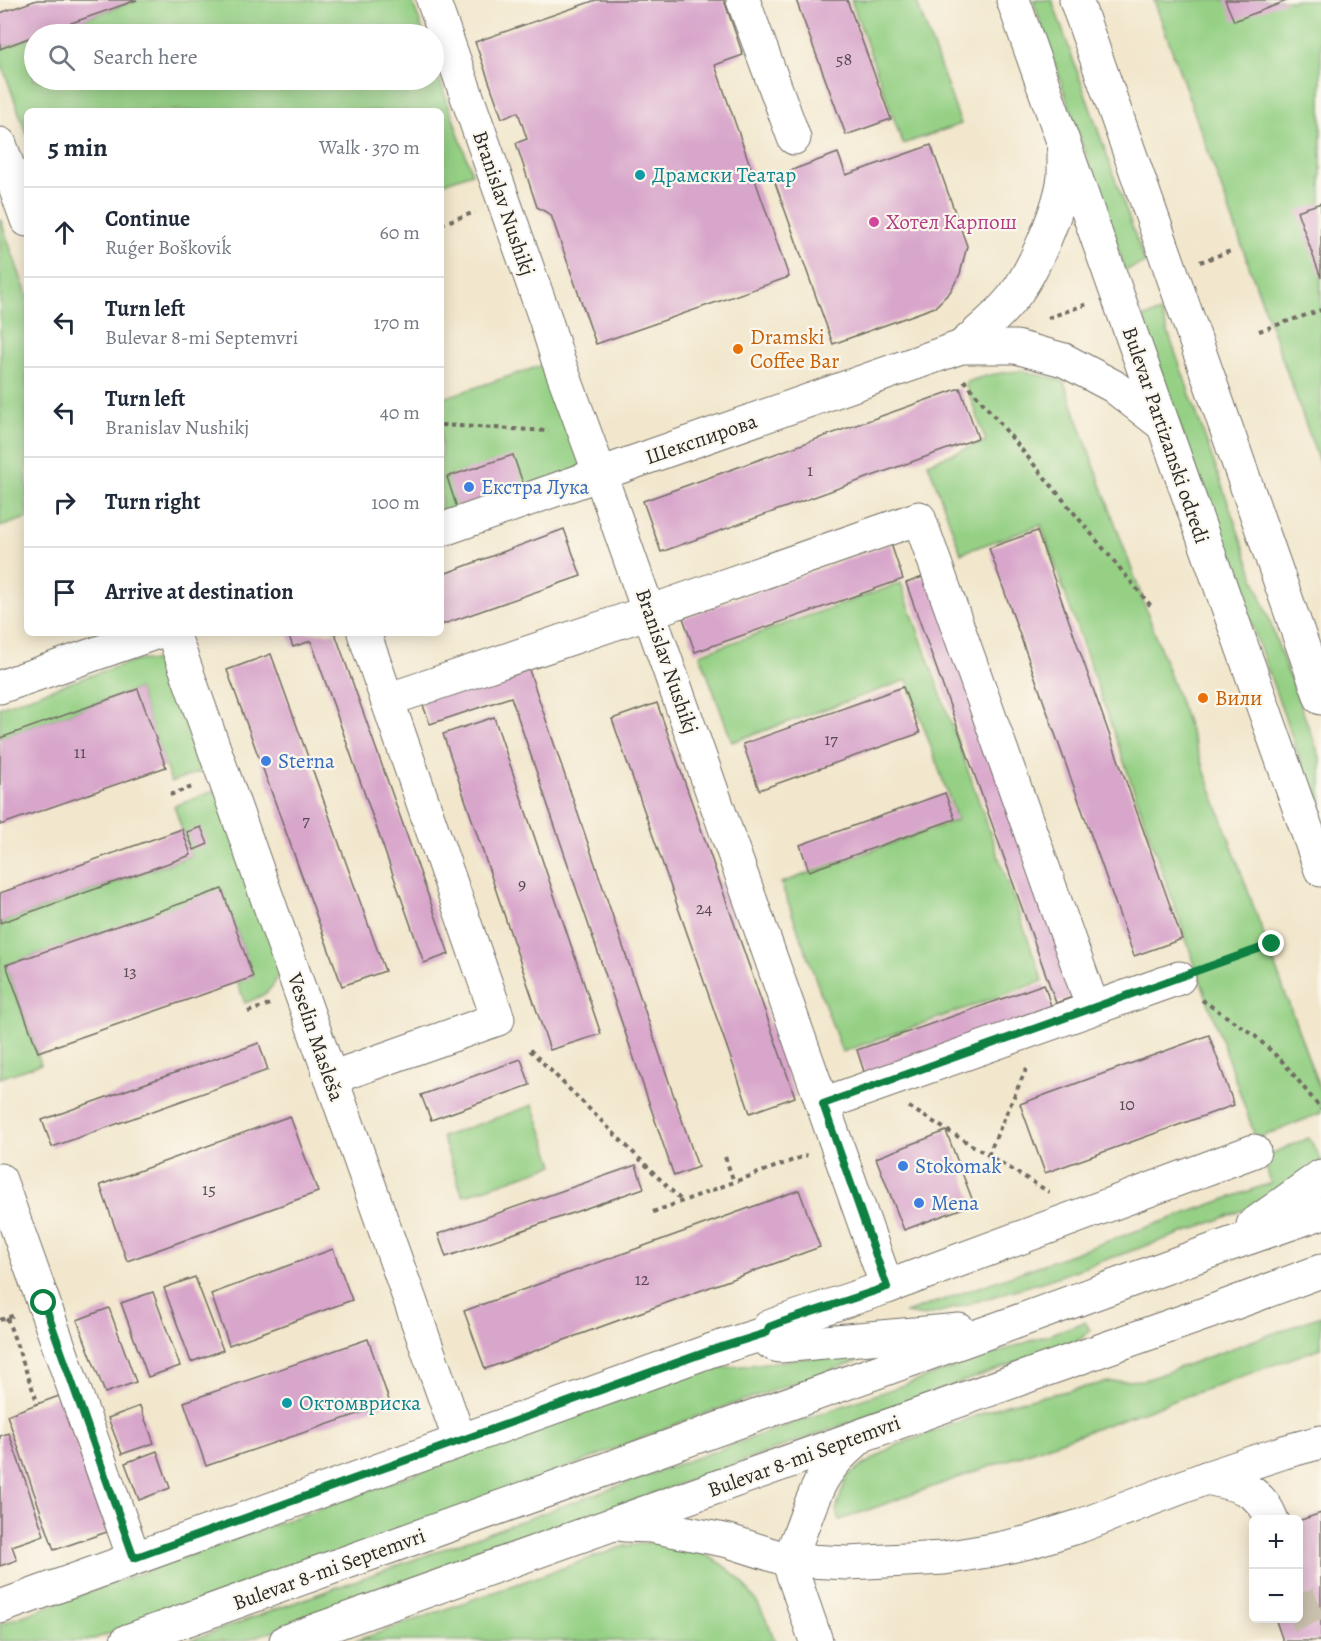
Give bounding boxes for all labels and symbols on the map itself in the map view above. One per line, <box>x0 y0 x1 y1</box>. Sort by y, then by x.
house number: 58 <box>836 47 852 71</box>
street label: Branislav Nushikj <box>466 127 542 279</box>
place label: Драмски Театар <box>652 161 796 189</box>
marker: Драмски Театар <box>633 168 647 182</box>
place label: Хотел Карпош <box>886 208 1017 236</box>
marker: Хотел Карпош <box>867 215 881 229</box>
place label: Dramski Coffee Bar <box>750 323 839 375</box>
street label: Bulevar Partizanski odredi <box>1116 323 1216 547</box>
marker: Dramski Coffee Bar <box>731 342 745 356</box>
street label: Шекспирова <box>641 407 761 471</box>
house number: 1 <box>807 458 813 482</box>
place label: Екстра Лука <box>481 473 590 501</box>
marker: Екстра Лука <box>462 480 476 494</box>
street label: Branislav Nushikj <box>629 585 705 737</box>
place label: Вили <box>1215 684 1262 712</box>
marker: Вили <box>1196 691 1210 705</box>
house number: 17 <box>824 727 838 751</box>
house number: 11 <box>74 740 86 764</box>
place label: Sterna <box>278 747 335 775</box>
marker: Sterna <box>259 754 273 768</box>
house number: 7 <box>302 808 310 832</box>
house number: 9 <box>518 872 526 896</box>
house number: 24 <box>696 896 712 920</box>
route end <box>1258 930 1284 956</box>
house number: 13 <box>123 959 137 983</box>
street label: Veselin Masleša <box>281 968 351 1105</box>
house number: 10 <box>1119 1092 1135 1116</box>
place label: Stokomak <box>915 1152 1002 1180</box>
marker: Stokomak <box>896 1159 910 1173</box>
house number: 15 <box>202 1177 216 1201</box>
place label: Mena <box>931 1189 979 1217</box>
marker: Mena <box>912 1196 926 1210</box>
house number: 12 <box>635 1267 650 1291</box>
route start <box>30 1289 56 1315</box>
place label: Октомвриска <box>299 1389 421 1417</box>
marker: Октомвриска <box>280 1396 294 1410</box>
street label: Bulevar 8-mi Septemvri <box>704 1408 904 1504</box>
street label: Bulevar 8-mi Septemvri <box>229 1521 429 1617</box>

